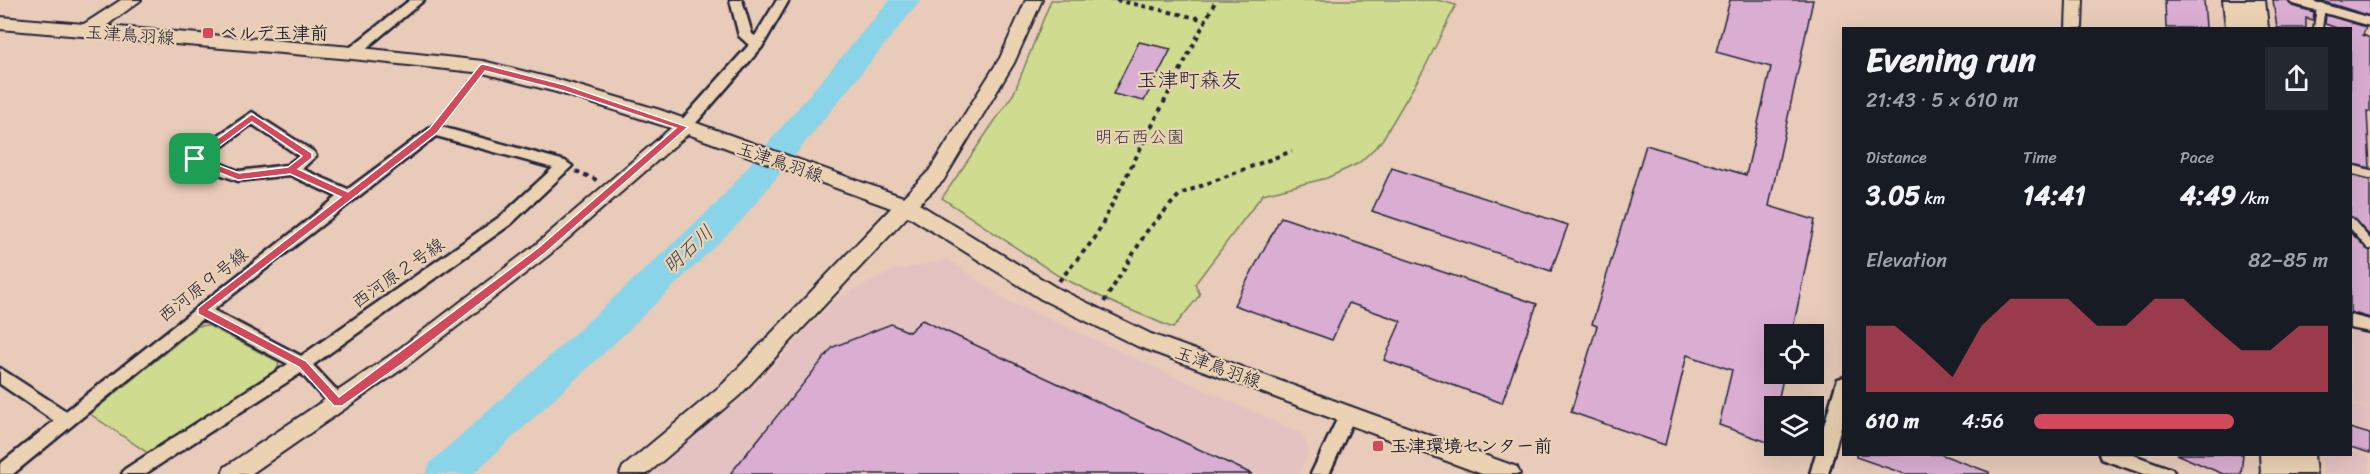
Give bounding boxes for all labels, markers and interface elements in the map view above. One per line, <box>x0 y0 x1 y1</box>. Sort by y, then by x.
street label: 玉津鳥羽線 <box>84 16 176 54</box>
place label: ベルデ玉津前 <box>220 17 328 49</box>
marker: ベルデ玉津前 <box>201 26 215 40</box>
text: Evening run <box>1866 31 2036 89</box>
button: share <box>2265 47 2328 110</box>
district label: 玉津町森友 <box>1137 61 1242 99</box>
text: 21:43 · 5 × 610 m <box>1866 83 2018 118</box>
park label: 明石西公園 <box>1095 121 1185 153</box>
street label: 玉津鳥羽線 <box>732 132 828 192</box>
pin <box>169 133 220 184</box>
icon: arrive <box>178 142 211 175</box>
text: Distance <box>1866 143 1927 172</box>
text: Time <box>2023 143 2057 172</box>
text: Pace <box>2180 143 2214 172</box>
text: 3.05 <box>1866 172 1920 218</box>
text: 14:41 <box>2023 172 2086 218</box>
text: 4:49 <box>2180 172 2236 218</box>
text: km <box>1920 184 1945 213</box>
text: /km <box>2236 184 2269 213</box>
water label: 明石川 <box>654 216 722 283</box>
street label: 西河原２号線 <box>345 229 451 317</box>
street label: 西河原９号線 <box>151 239 255 331</box>
text: Elevation <box>1866 243 1947 278</box>
text: 82–85 m <box>2248 243 2328 278</box>
map controls <box>1764 324 1824 456</box>
button: locate <box>1764 324 1824 384</box>
street label: 玉津鳥羽線 <box>1170 337 1266 397</box>
button: layers <box>1764 396 1824 456</box>
text: 610 m <box>1866 404 1919 439</box>
text: 4:56 <box>1962 404 2004 439</box>
place label: 玉津環境センター前 <box>1390 430 1552 462</box>
marker: 玉津環境センター前 <box>1371 439 1385 453</box>

